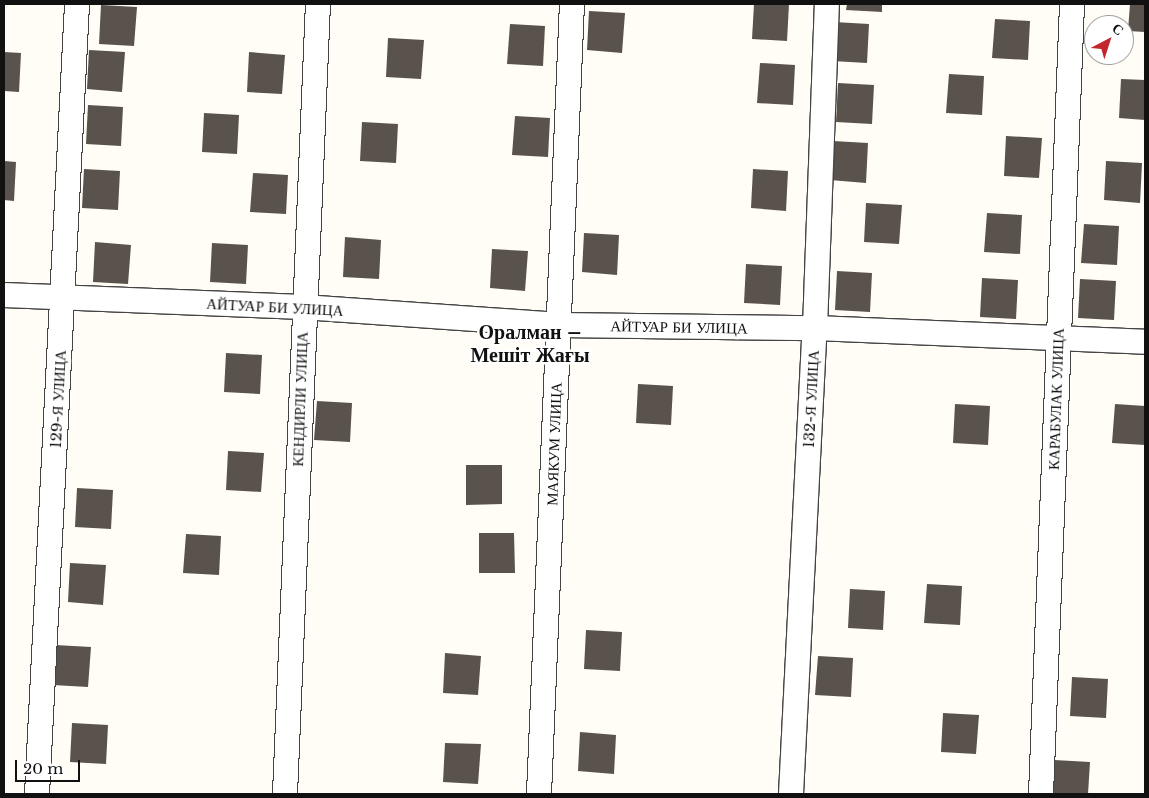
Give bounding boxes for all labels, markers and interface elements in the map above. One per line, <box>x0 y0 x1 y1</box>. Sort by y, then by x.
north arrow <box>1084 15 1134 65</box>
text: С <box>1108 19 1128 39</box>
street label: АЙТУАР БИ УЛИЦА <box>206 294 344 320</box>
street label: АЙТУАР БИ УЛИЦА <box>610 317 748 337</box>
district label: Оралман – Мешіт Жағы <box>470 321 590 368</box>
street label: КАРАБУЛАК УЛИЦА <box>1045 328 1067 470</box>
street label: КЕНДИРЛИ УЛИЦА <box>289 331 311 467</box>
street label: 129-Я УЛИЦА <box>46 349 70 449</box>
street label: 132-Я УЛИЦА <box>799 350 823 448</box>
street label: МАЯКУМ УЛИЦА <box>543 382 565 506</box>
scale bar <box>18 750 82 782</box>
text: 20 m <box>23 759 63 778</box>

